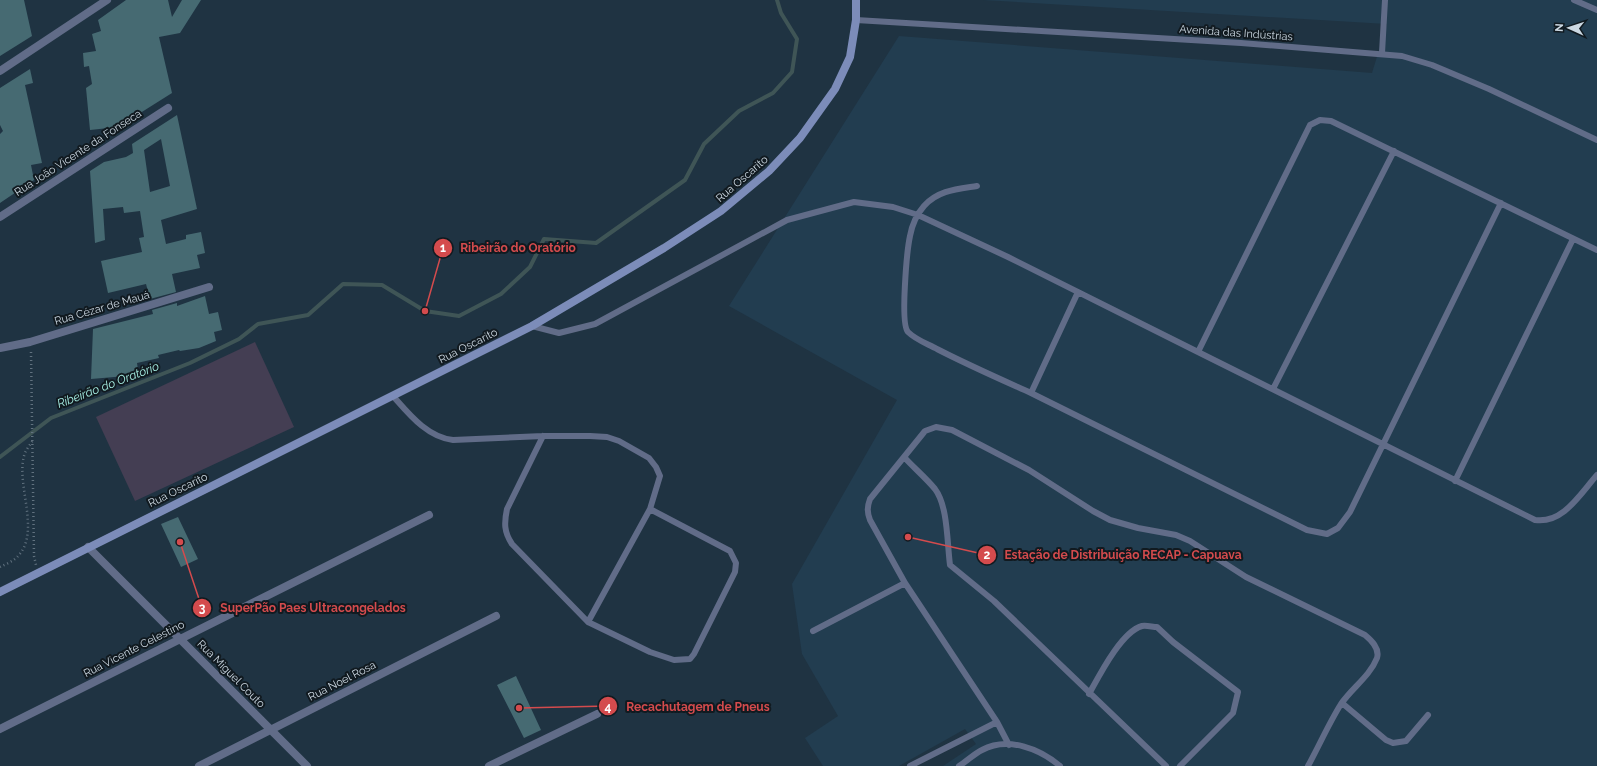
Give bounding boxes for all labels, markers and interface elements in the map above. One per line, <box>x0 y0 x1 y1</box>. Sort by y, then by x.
north arrow <box>1549 8 1589 48</box>
street label: Avenida das Indústrias <box>1179 23 1293 43</box>
text: N <box>1553 23 1566 32</box>
street label: Rua João Vicente da Fonseca <box>12 107 144 199</box>
street label: Rua Oscarito <box>713 153 771 205</box>
callout: Ribeirão do Oratório <box>433 236 584 260</box>
text: 1 <box>440 241 446 255</box>
text: Ribeirão do Oratório <box>460 241 576 255</box>
street label: Rua Cézar de Mauá <box>53 288 151 328</box>
street label: Rua Oscarito <box>436 325 500 366</box>
water label: Ribeirão do Oratório <box>55 359 161 411</box>
street label: Rua Oscarito <box>146 470 210 510</box>
callout: Estação de Distribuição RECAP - Capuava <box>977 543 1250 567</box>
text: 2 <box>984 548 991 562</box>
text: Estação de Distribuição RECAP - Capuava <box>1004 548 1242 562</box>
callout: SuperPão Paes Ultracongelados <box>192 596 413 620</box>
text: 3 <box>199 601 206 615</box>
text: SuperPão Paes Ultracongelados <box>220 601 406 615</box>
street label: Rua Vicente Celestino <box>81 618 187 680</box>
street label: Rua Miguel Couto <box>194 637 268 711</box>
street label: Rua Noel Rosa <box>306 658 378 704</box>
callout: Recachutagem de Pneus <box>598 694 778 718</box>
text: 4 <box>605 700 612 714</box>
text: Recachutagem de Pneus <box>626 700 770 714</box>

